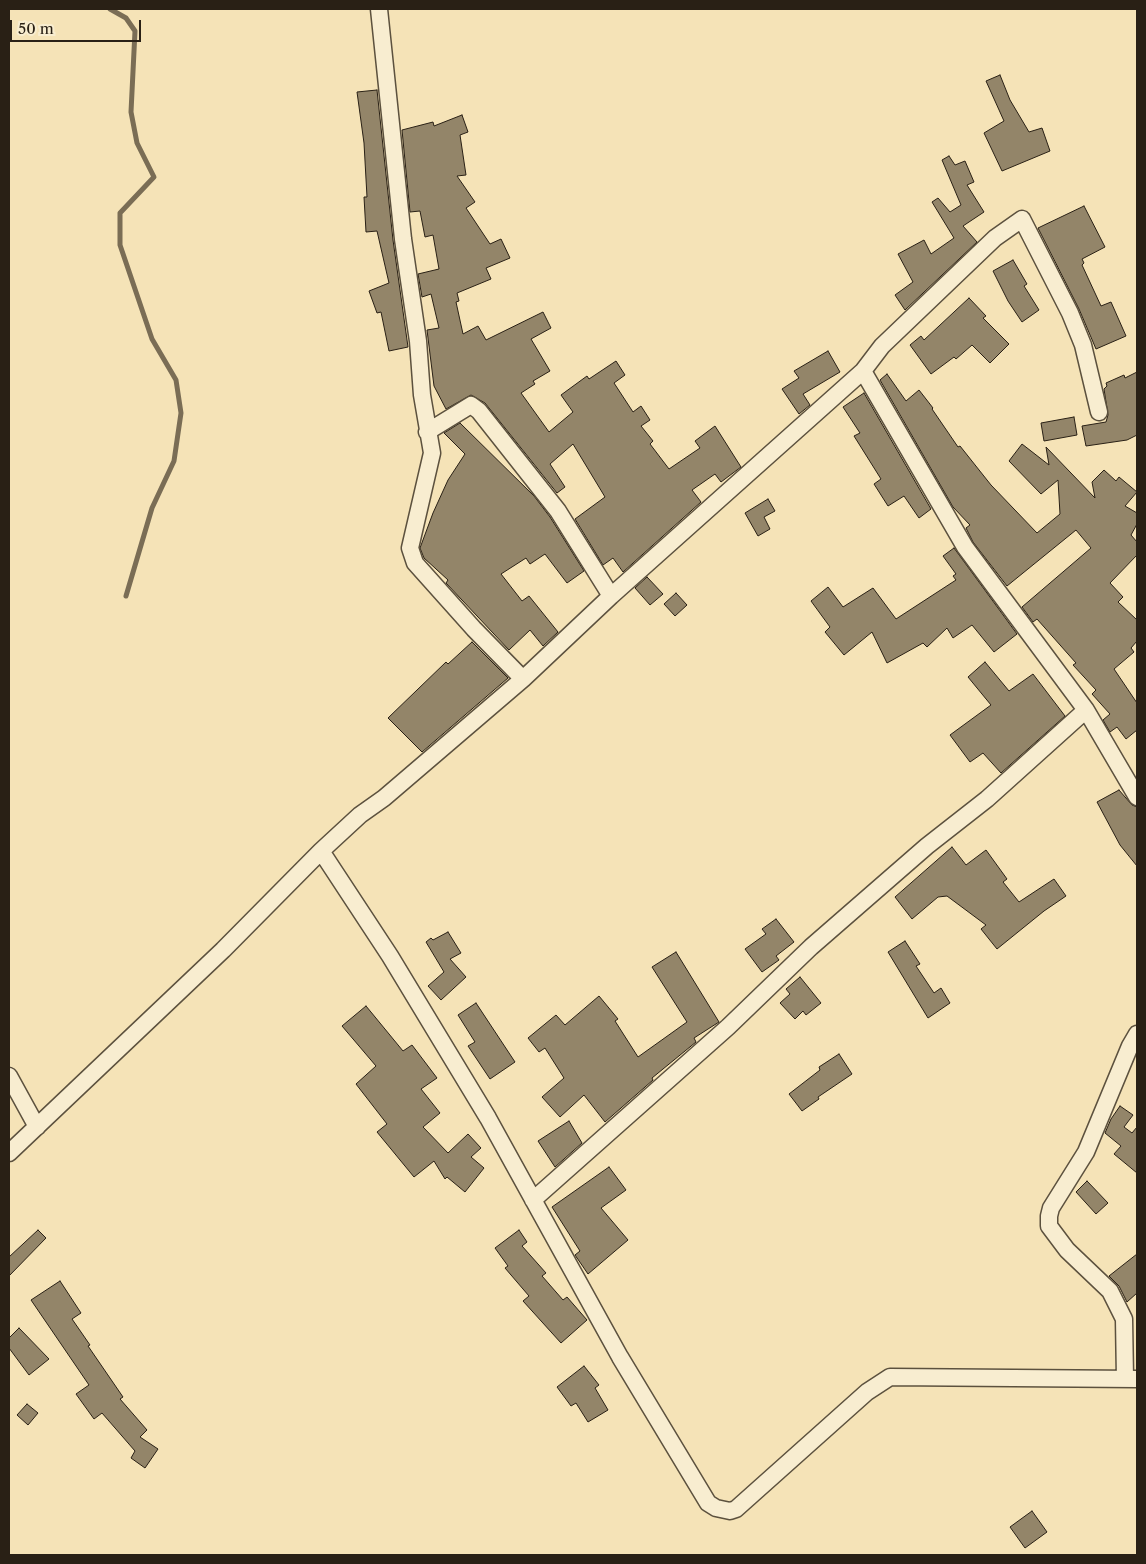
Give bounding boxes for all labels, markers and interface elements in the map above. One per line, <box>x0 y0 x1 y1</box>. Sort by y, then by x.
scale bar <box>12 10 144 42</box>
text: 50 m <box>18 19 54 38</box>

